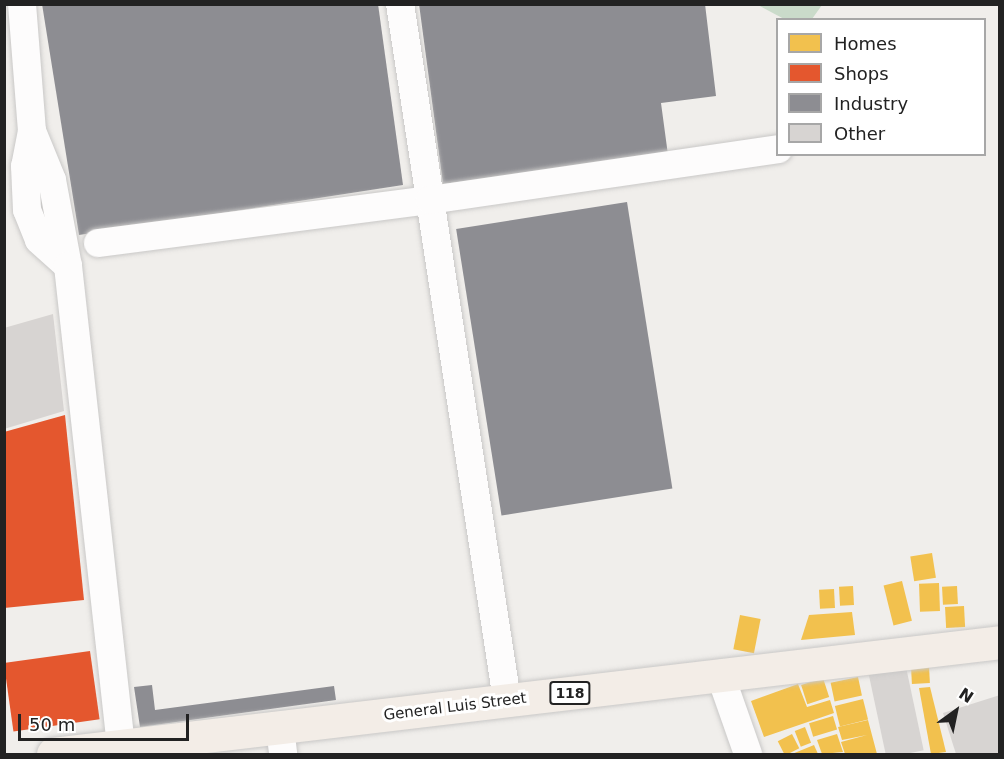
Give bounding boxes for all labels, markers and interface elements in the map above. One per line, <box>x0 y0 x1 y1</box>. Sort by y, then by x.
legend <box>776 18 986 156</box>
text: Homes <box>834 33 897 54</box>
text: Shops <box>834 63 889 84</box>
text: Industry <box>834 93 908 114</box>
text: Other <box>834 123 885 144</box>
north arrow <box>926 681 986 741</box>
road number: 118 <box>549 682 591 704</box>
text: N <box>955 684 977 707</box>
street label: General Luis Street <box>383 689 527 725</box>
scale bar <box>21 702 192 740</box>
text: 50 m <box>29 714 75 735</box>

